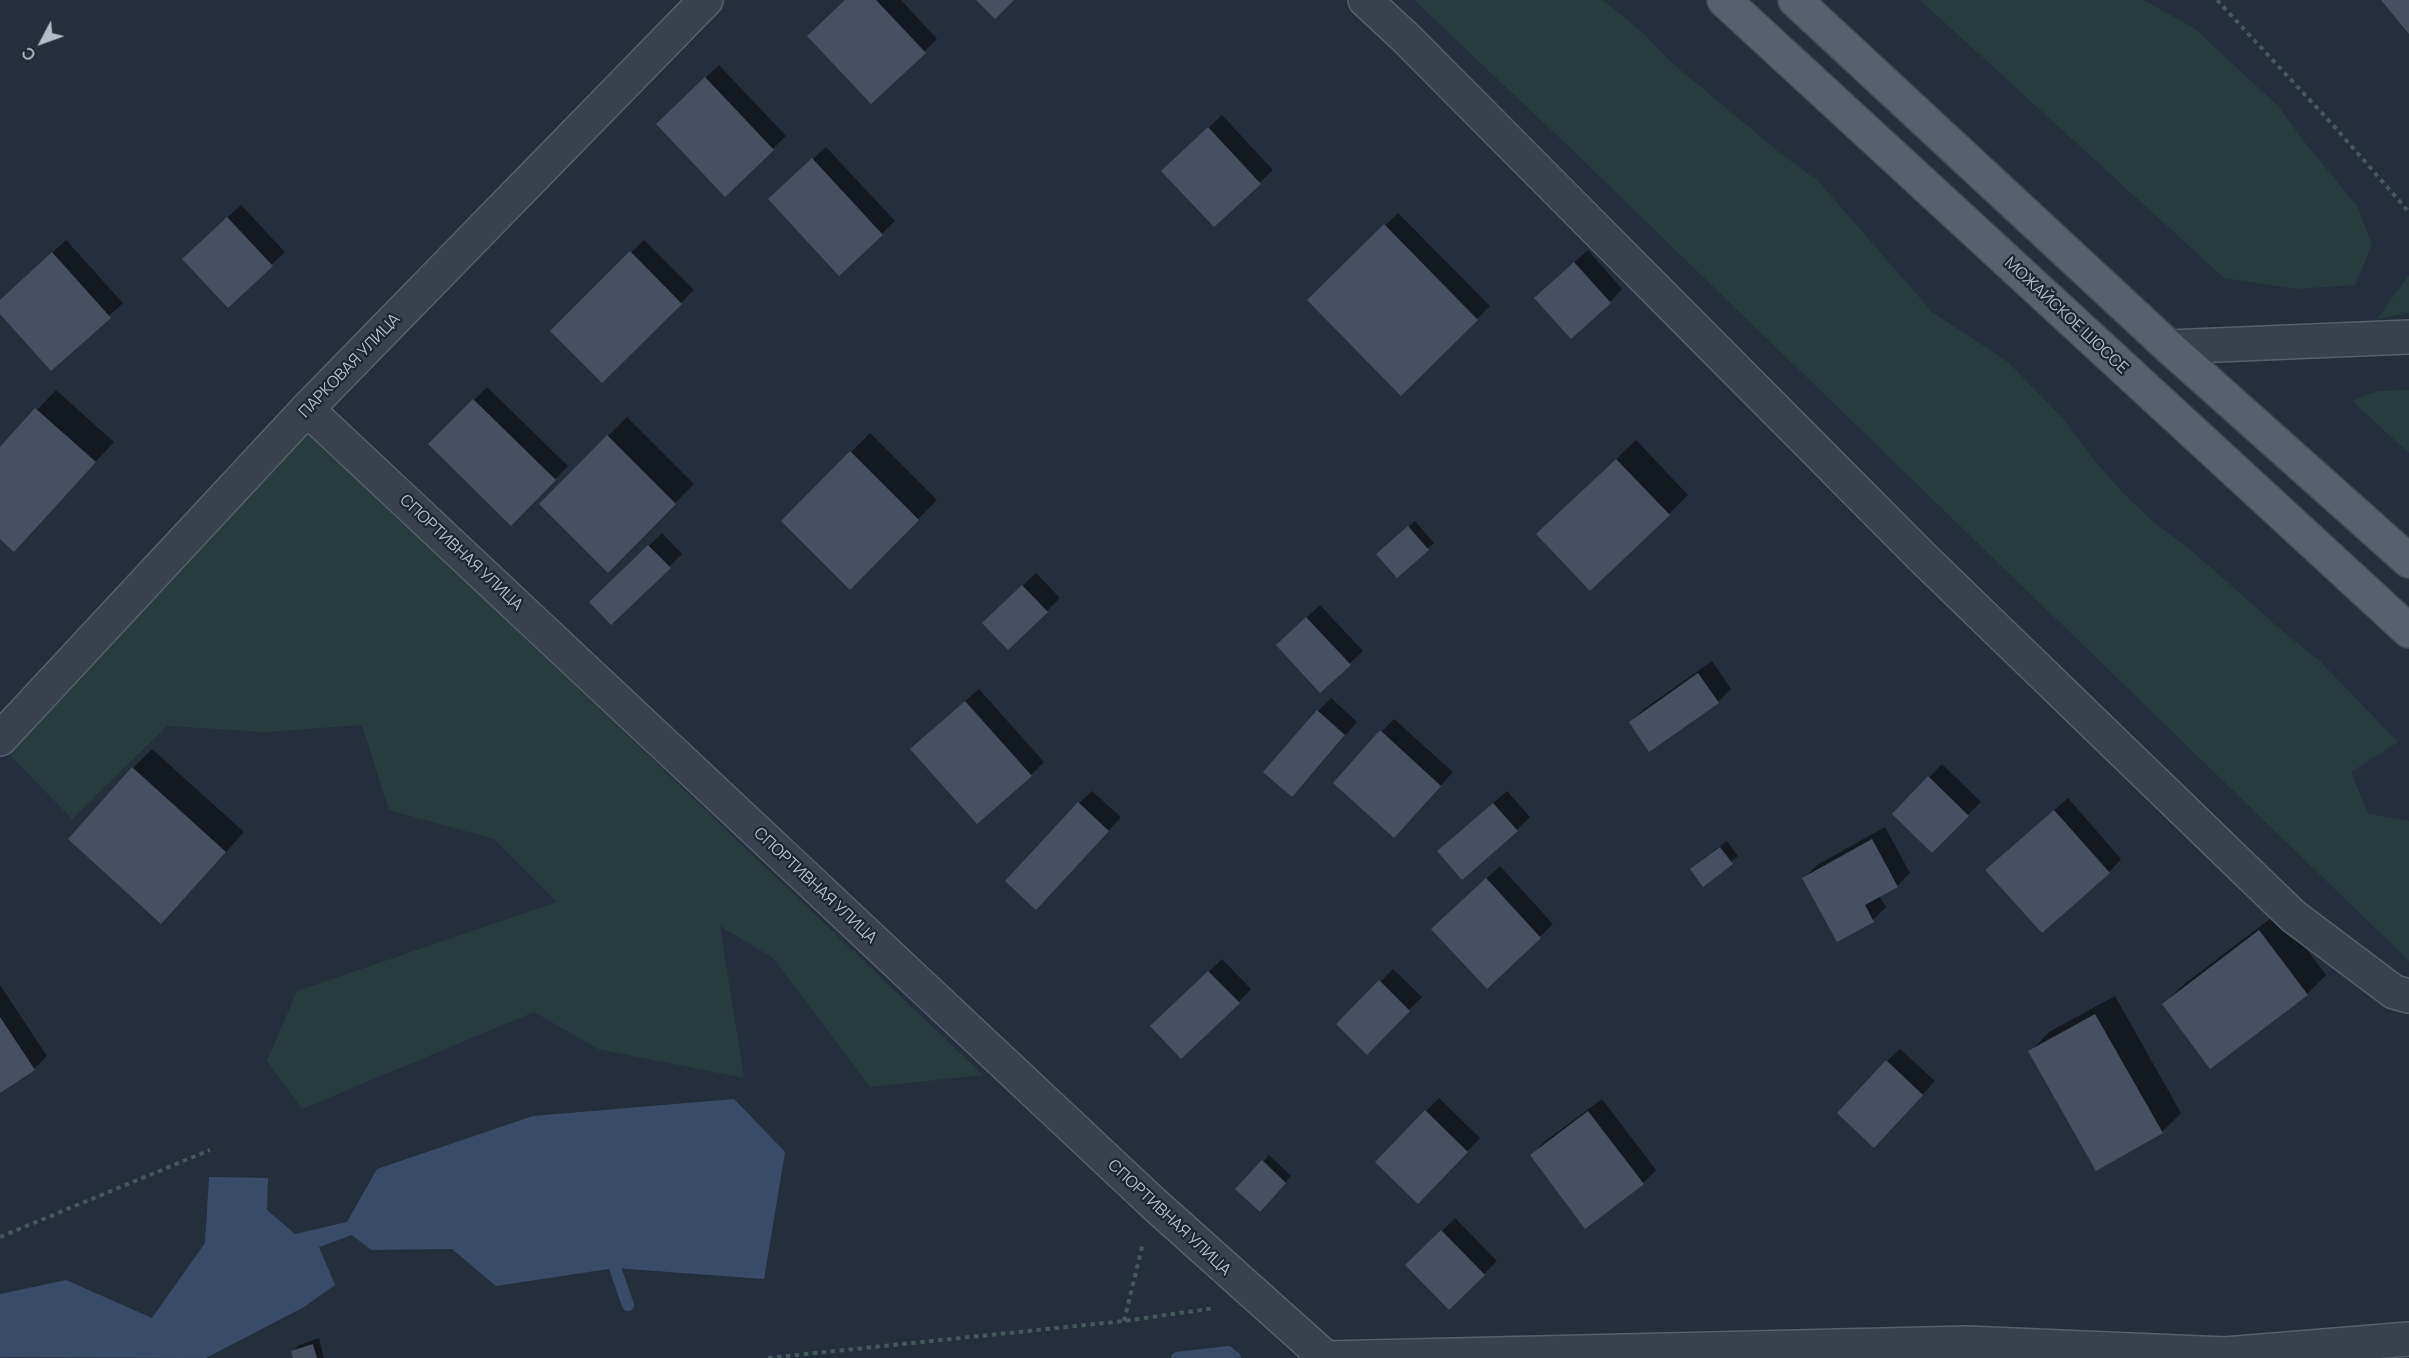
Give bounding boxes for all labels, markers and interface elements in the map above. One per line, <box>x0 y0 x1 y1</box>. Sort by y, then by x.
north arrow <box>12 12 72 72</box>
text: С <box>16 42 41 65</box>
street label: МОЖАЙСКОЕ ШОССЕ <box>2000 254 2132 378</box>
street label: ПАРКОВАЯ УЛИЦА <box>295 310 405 422</box>
street label: СПОРТИВНАЯ УЛИЦА <box>396 491 526 615</box>
street label: СПОРТИВНАЯ УЛИЦА <box>750 824 880 948</box>
street label: СПОРТИВНАЯ УЛИЦА <box>1104 1156 1234 1280</box>

